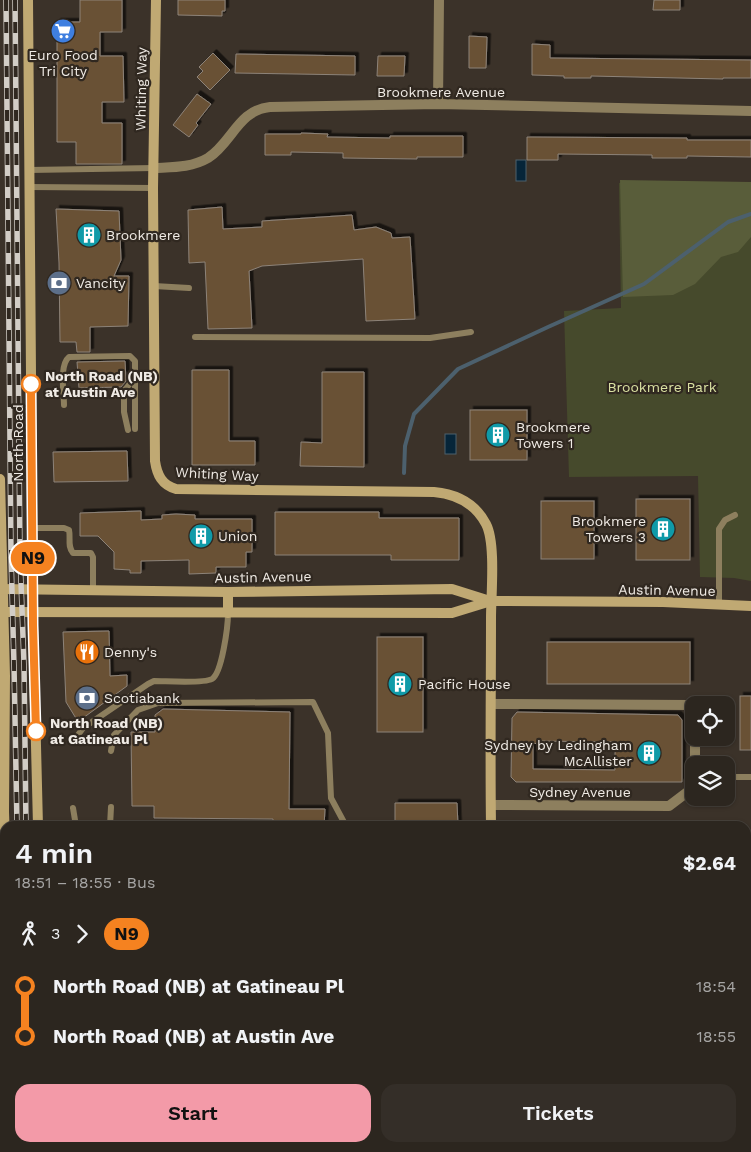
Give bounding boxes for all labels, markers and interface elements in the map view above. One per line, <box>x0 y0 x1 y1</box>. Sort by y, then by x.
supermarket icon: Euro Food Tri City <box>50 18 76 44</box>
street label: Whiting Way <box>132 46 150 131</box>
place label: Euro Food Tri City <box>28 47 98 79</box>
street label: Brookmere Avenue <box>377 84 505 100</box>
building icon: Brookmere <box>76 222 102 248</box>
place label: Brookmere <box>106 227 180 243</box>
bank icon: Vancity <box>46 270 72 296</box>
place label: Vancity <box>76 275 126 291</box>
place label: North Road (NB) at Austin Ave <box>45 368 158 400</box>
marker: North Road (NB) at Austin Ave <box>21 374 41 394</box>
park label: Brookmere Park <box>607 379 717 395</box>
street label: North Road <box>10 404 26 482</box>
place label: Brookmere Towers 1 <box>516 419 590 451</box>
building icon: Brookmere Towers 1 <box>485 422 511 448</box>
street label: Whiting Way <box>175 464 260 484</box>
place label: Brookmere Towers 3 <box>572 513 646 545</box>
building icon: Brookmere Towers 3 <box>650 516 676 542</box>
building icon: Union <box>188 523 214 549</box>
place label: Union <box>218 528 257 544</box>
line badge: N9 <box>10 542 56 574</box>
text: N9 <box>21 547 45 568</box>
street label: Austin Avenue <box>214 568 312 586</box>
street label: Austin Avenue <box>618 581 716 599</box>
restaurant icon: Denny's <box>74 639 100 665</box>
place label: Denny's <box>104 644 157 660</box>
building icon: Pacific House <box>387 671 413 697</box>
place label: Pacific House <box>418 676 511 692</box>
bank icon: Scotiabank <box>74 685 100 711</box>
place label: Scotiabank <box>104 690 180 706</box>
map controls <box>685 696 735 806</box>
button: locate <box>685 696 735 746</box>
place label: North Road (NB) at Gatineau Pl <box>50 715 163 747</box>
marker: North Road (NB) at Gatineau Pl <box>26 721 46 741</box>
place label: Sydney by Ledingham McAllister <box>484 737 632 769</box>
building icon: Sydney by Ledingham McAllister <box>636 740 662 766</box>
button: layers <box>685 756 735 806</box>
street label: Sydney Avenue <box>529 784 631 800</box>
text: 4 min <box>15 837 93 870</box>
text: $2.64 <box>683 852 736 875</box>
text: 18:51 – 18:55 · Bus <box>15 873 155 892</box>
icon: walk <box>15 920 43 948</box>
icon: forward <box>68 920 96 948</box>
text: N9 <box>114 923 139 944</box>
text: 3 <box>51 924 60 943</box>
text: North Road (NB) at Gatineau Pl <box>53 975 344 998</box>
text: 18:54 <box>696 977 736 996</box>
text: North Road (NB) at Austin Ave <box>53 1025 334 1048</box>
text: 18:55 <box>697 1027 736 1046</box>
button: Start <box>15 1084 371 1142</box>
button: Tickets <box>381 1084 736 1142</box>

